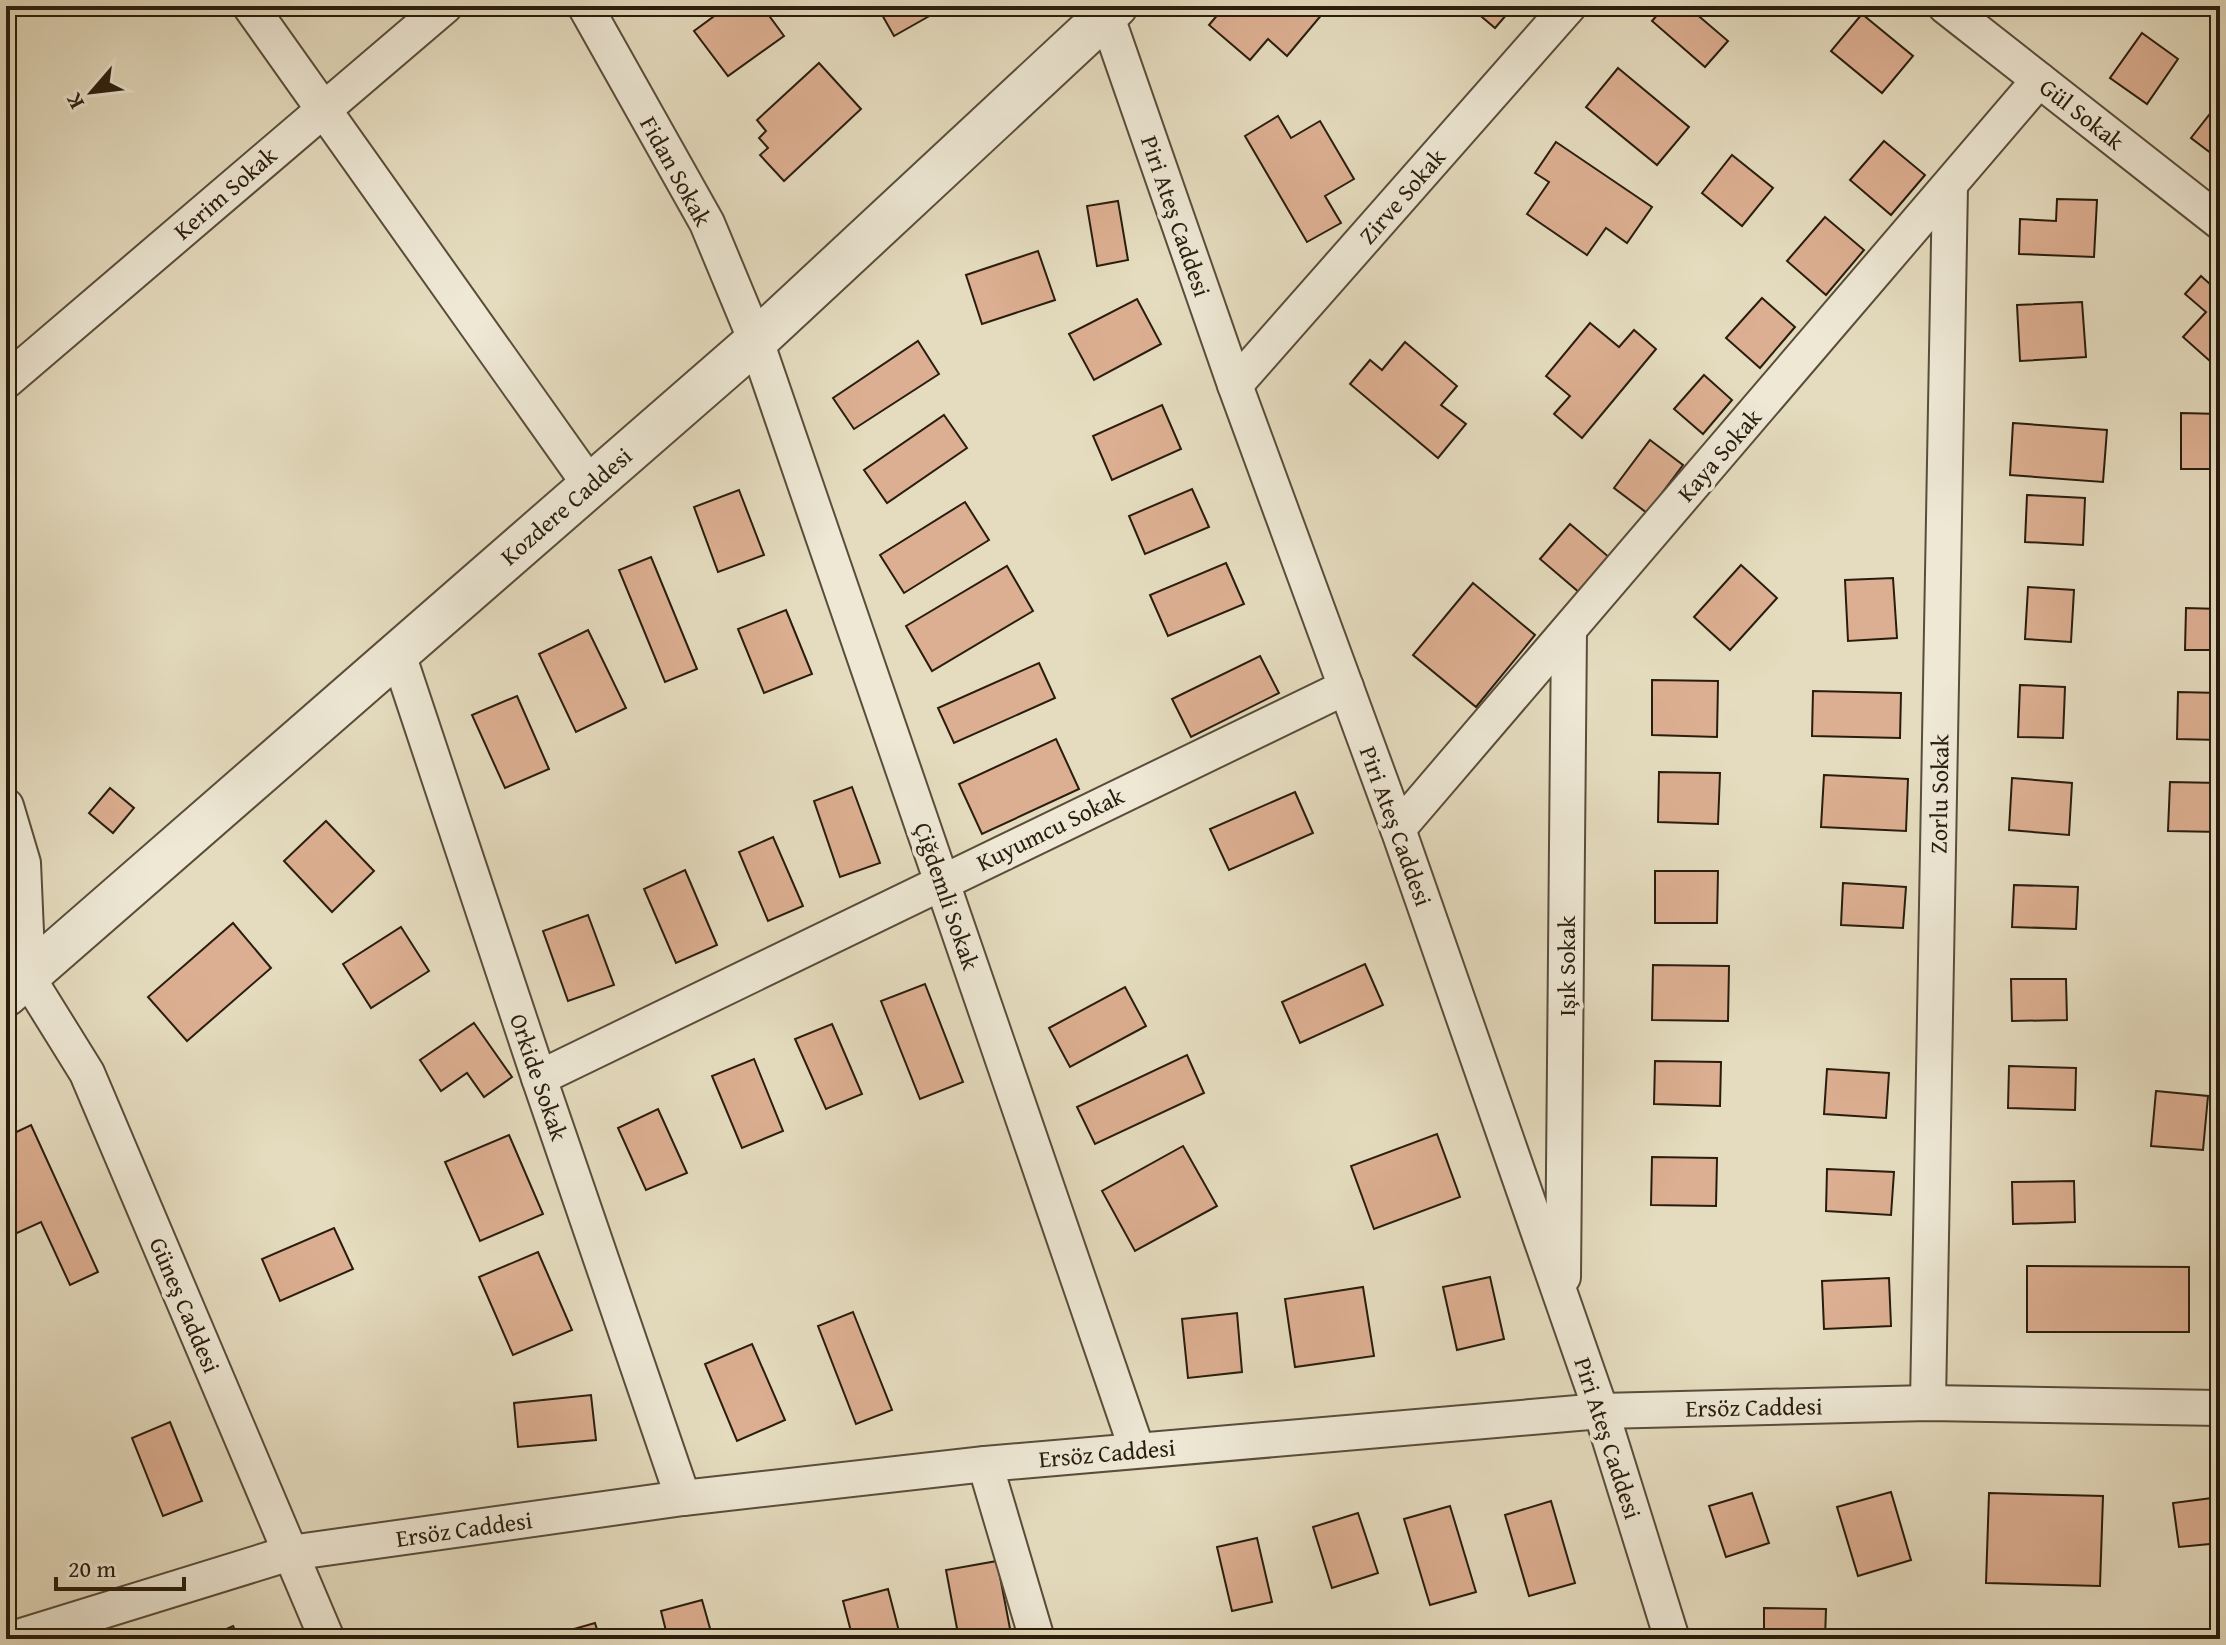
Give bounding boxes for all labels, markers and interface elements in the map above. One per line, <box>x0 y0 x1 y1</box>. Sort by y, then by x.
north arrow <box>52 52 132 132</box>
street label: Gül Sokak <box>2032 70 2132 159</box>
text: K <box>57 88 92 115</box>
street label: Fidan Sokak <box>631 110 721 233</box>
street label: Piri Ateş Caddesi <box>1132 131 1220 301</box>
street label: Kerim Sokak <box>166 138 285 248</box>
street label: Zirve Sokak <box>1350 140 1454 252</box>
street label: Kaya Sokak <box>1669 400 1770 509</box>
street label: Kozdere Caddesi <box>492 439 640 573</box>
street label: Zorlu Sokak <box>1920 733 1958 854</box>
street label: Piri Ateş Caddesi <box>1351 741 1441 911</box>
street label: Kuyumcu Sokak <box>970 778 1130 880</box>
street label: Çiğdemli Sokak <box>905 818 989 975</box>
street label: Işık Sokak <box>1549 915 1584 1016</box>
street label: Orkide Sokak <box>501 1009 577 1146</box>
street label: Güneş Caddesi <box>141 1232 229 1378</box>
street label: Piri Ateş Caddesi <box>1565 1353 1651 1524</box>
street label: Ersöz Caddesi <box>1685 1388 1823 1426</box>
street label: Ersöz Caddesi <box>1037 1430 1177 1476</box>
street label: Ersöz Caddesi <box>394 1502 535 1556</box>
scale bar <box>56 1541 184 1591</box>
text: 20 m <box>68 1551 116 1586</box>

